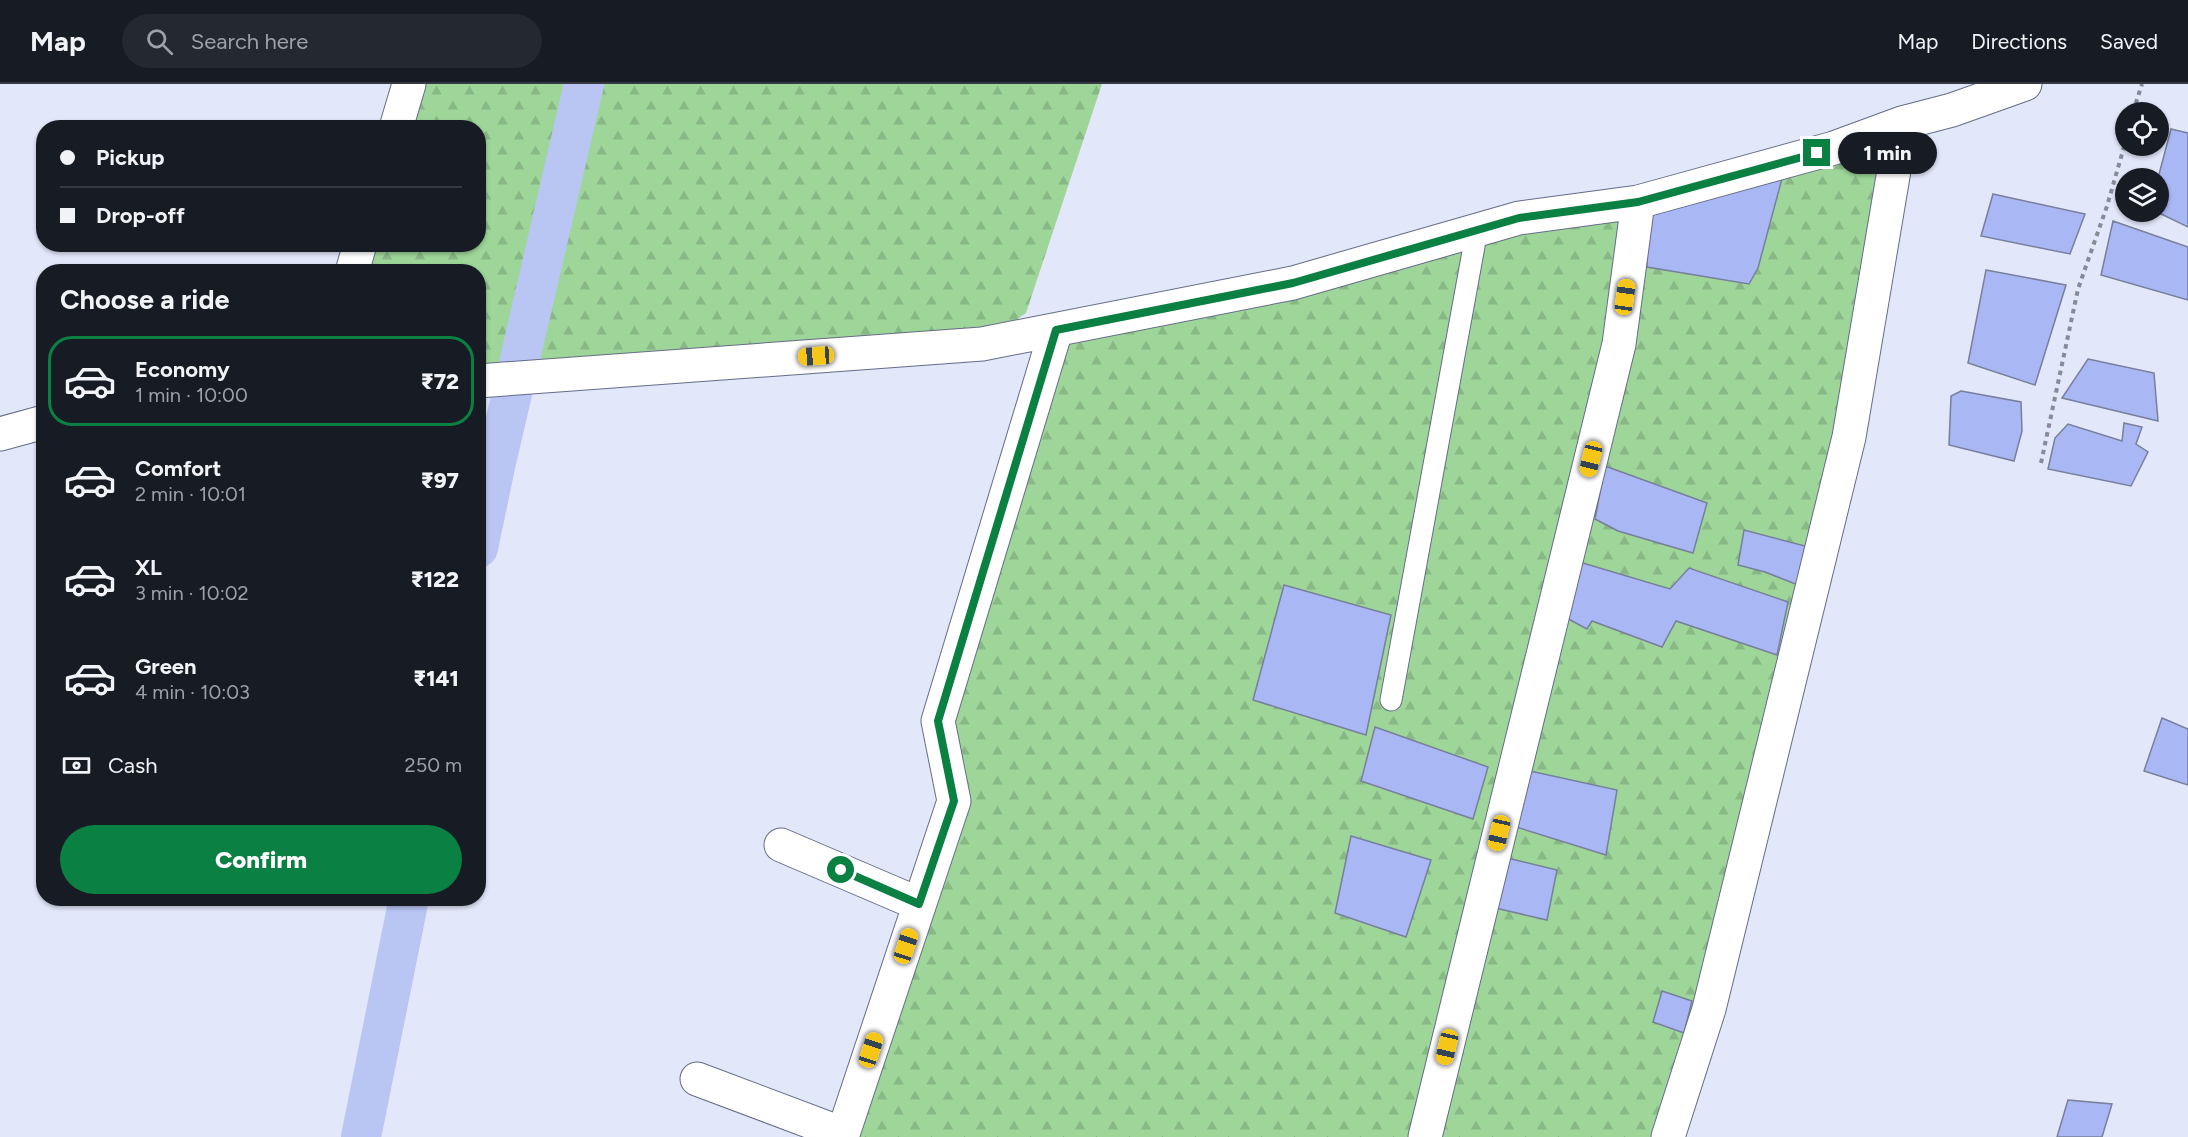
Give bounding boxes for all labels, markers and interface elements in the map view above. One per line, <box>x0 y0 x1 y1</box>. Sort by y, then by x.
search box <box>122 14 542 68</box>
text: Map <box>30 24 86 58</box>
icon: search <box>143 25 176 58</box>
text: Search here <box>191 28 308 55</box>
text: Map <box>1897 29 1938 54</box>
text: Directions <box>1971 29 2067 54</box>
text: Saved <box>2100 29 2158 54</box>
map controls <box>2115 102 2169 222</box>
button: locate <box>2115 102 2169 156</box>
callout: 1 min <box>1838 132 1937 174</box>
route end <box>1803 139 1830 166</box>
text: 1 min <box>1864 141 1911 165</box>
text: Pickup <box>96 144 165 171</box>
button: layers <box>2115 168 2169 222</box>
text: Drop-off <box>96 202 185 229</box>
car <box>1614 278 1636 316</box>
text: Choose a ride <box>60 283 229 316</box>
car <box>797 346 835 366</box>
icon: car <box>63 354 117 408</box>
text: Economy <box>135 356 230 383</box>
text: ₹72 <box>421 368 459 395</box>
text: 1 min · 10:00 <box>135 383 248 407</box>
car <box>1578 439 1604 479</box>
icon: car <box>63 453 117 507</box>
text: Comfort <box>135 455 221 482</box>
text: ₹97 <box>421 467 459 494</box>
text: 2 min · 10:01 <box>135 482 246 506</box>
icon: car <box>63 552 117 606</box>
text: XL <box>135 554 162 581</box>
text: ₹122 <box>411 566 459 593</box>
text: 3 min · 10:02 <box>135 581 249 605</box>
icon: car <box>63 651 117 705</box>
text: Green <box>135 653 197 680</box>
text: ₹141 <box>413 665 459 692</box>
text: 4 min · 10:03 <box>135 680 250 704</box>
icon: cash <box>60 749 93 782</box>
text: Cash <box>108 752 158 779</box>
text: 250 m <box>405 753 462 777</box>
car <box>1486 813 1512 853</box>
button: Confirm <box>60 825 462 894</box>
route start <box>827 856 854 883</box>
car <box>892 926 920 966</box>
car <box>1434 1027 1460 1067</box>
car <box>857 1030 885 1070</box>

